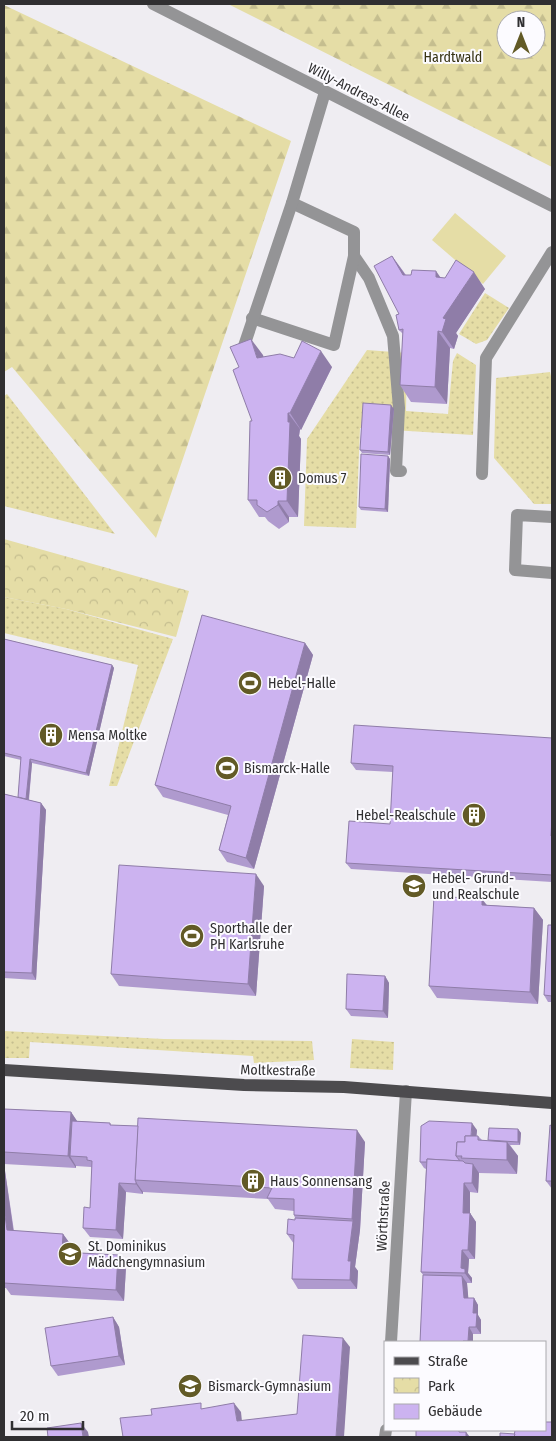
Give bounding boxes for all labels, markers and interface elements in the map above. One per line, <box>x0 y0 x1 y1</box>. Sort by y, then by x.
north arrow <box>496 10 546 60</box>
text: N <box>517 14 525 31</box>
park label: Hardtwald <box>424 49 482 66</box>
street label: Willy-Andreas-Allee <box>305 59 413 125</box>
building icon: Domus 7 <box>267 465 293 491</box>
place label: Domus 7 <box>298 470 347 487</box>
sports icon: Hebel-Halle <box>237 670 263 696</box>
place label: Hebel-Halle <box>268 675 336 692</box>
building icon: Mensa Moltke <box>38 722 64 748</box>
place label: Mensa Moltke <box>68 727 147 744</box>
sports icon: Bismarck-Halle <box>214 755 240 781</box>
place label: Bismarck-Halle <box>244 760 330 777</box>
building icon: Hebel-Realschule <box>461 802 487 828</box>
place label: Hebel-Realschule <box>356 807 456 824</box>
place label: Hebel- Grund- und Realschule <box>432 870 519 903</box>
school or university icon: Hebel- Grund- und Realschule <box>401 873 427 899</box>
place label: Sporthalle der PH Karlsruhe <box>210 920 292 953</box>
sports icon: Sporthalle der PH Karlsruhe <box>179 923 205 949</box>
street label: Moltkestraße <box>240 1061 316 1080</box>
building icon: Haus Sonnensang <box>240 1168 266 1194</box>
place label: Haus Sonnensang <box>270 1173 372 1190</box>
street label: Wörthstraße <box>373 1180 394 1252</box>
place label: St. Dominikus Mädchengymnasium <box>88 1238 205 1271</box>
school or university icon: St. Dominikus Mädchengymnasium <box>57 1241 83 1267</box>
legend <box>384 1341 546 1431</box>
text: Straße <box>428 1352 468 1370</box>
school or university icon: Bismarck-Gymnasium <box>177 1373 203 1399</box>
text: Park <box>428 1377 455 1395</box>
place label: Bismarck-Gymnasium <box>208 1378 331 1395</box>
scale bar <box>12 1398 84 1430</box>
text: Gebäude <box>428 1402 483 1420</box>
text: 20 m <box>20 1407 50 1425</box>

